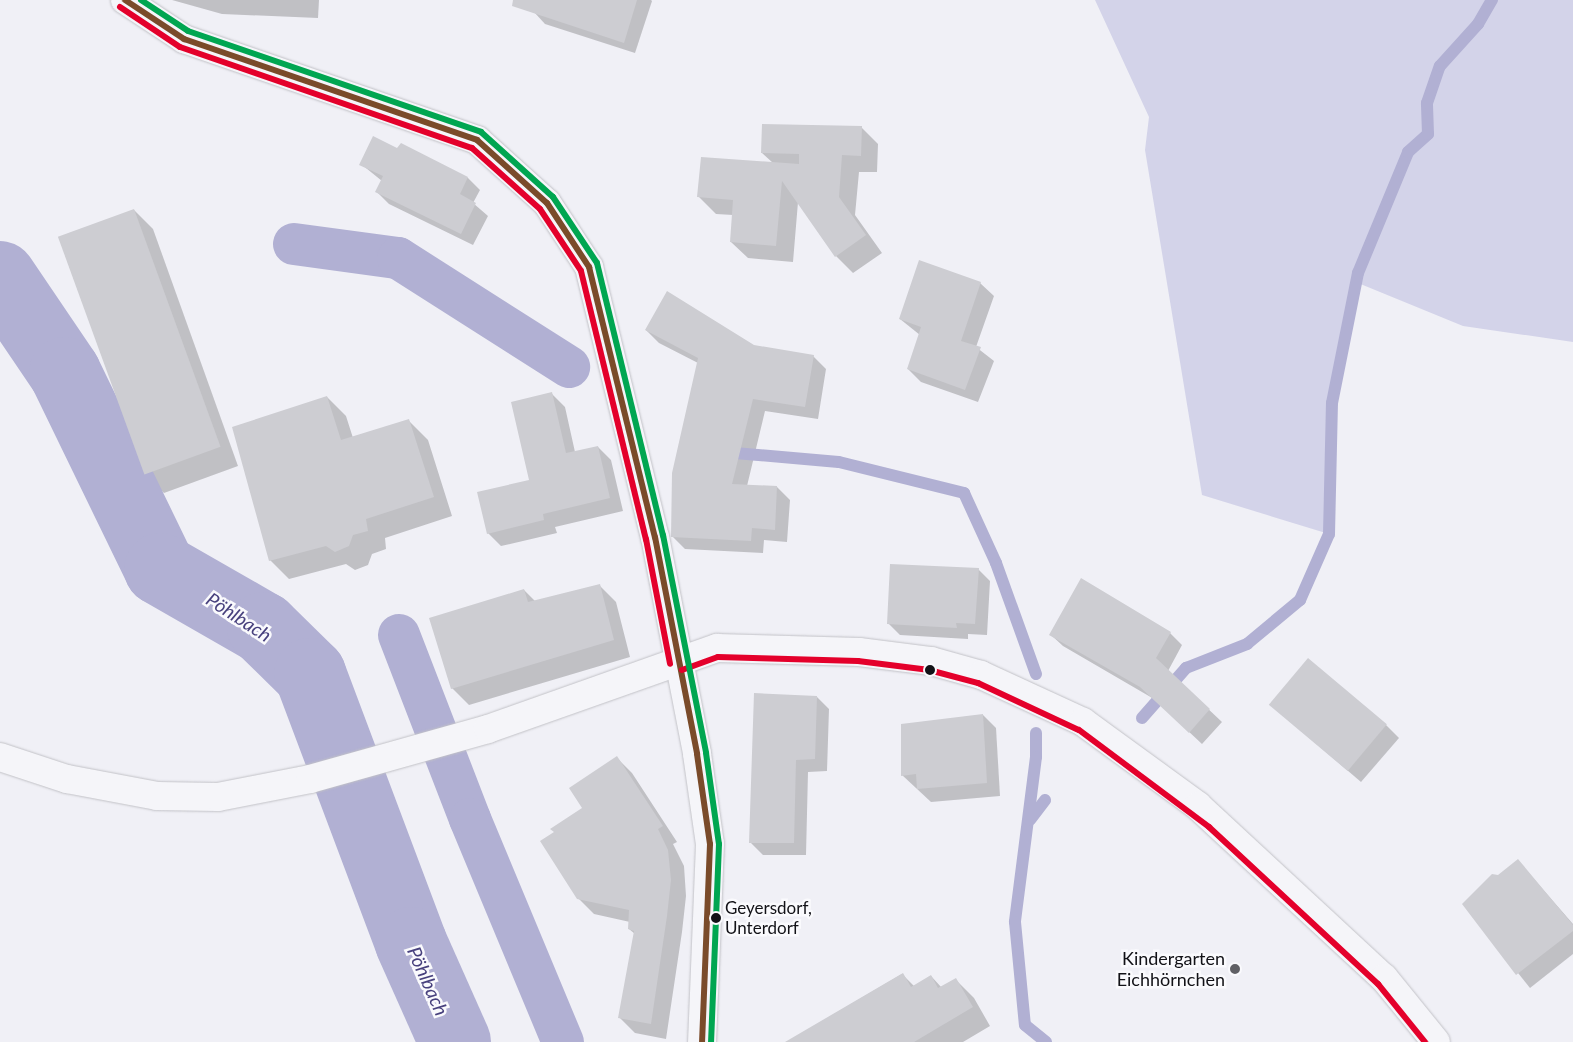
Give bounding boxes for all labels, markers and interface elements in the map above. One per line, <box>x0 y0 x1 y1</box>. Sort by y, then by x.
water label: Pöhlbach <box>202 588 276 646</box>
unlabelled marker <box>925 665 935 675</box>
place label: Geyersdorf, Unterdorf <box>725 898 812 938</box>
marker: Geyersdorf, Unterdorf <box>711 913 721 923</box>
water label: Pöhlbach <box>403 943 453 1019</box>
place label: Kindergarten Eichhörnchen <box>1117 948 1225 991</box>
marker: Kindergarten Eichhörnchen <box>1229 963 1241 975</box>

